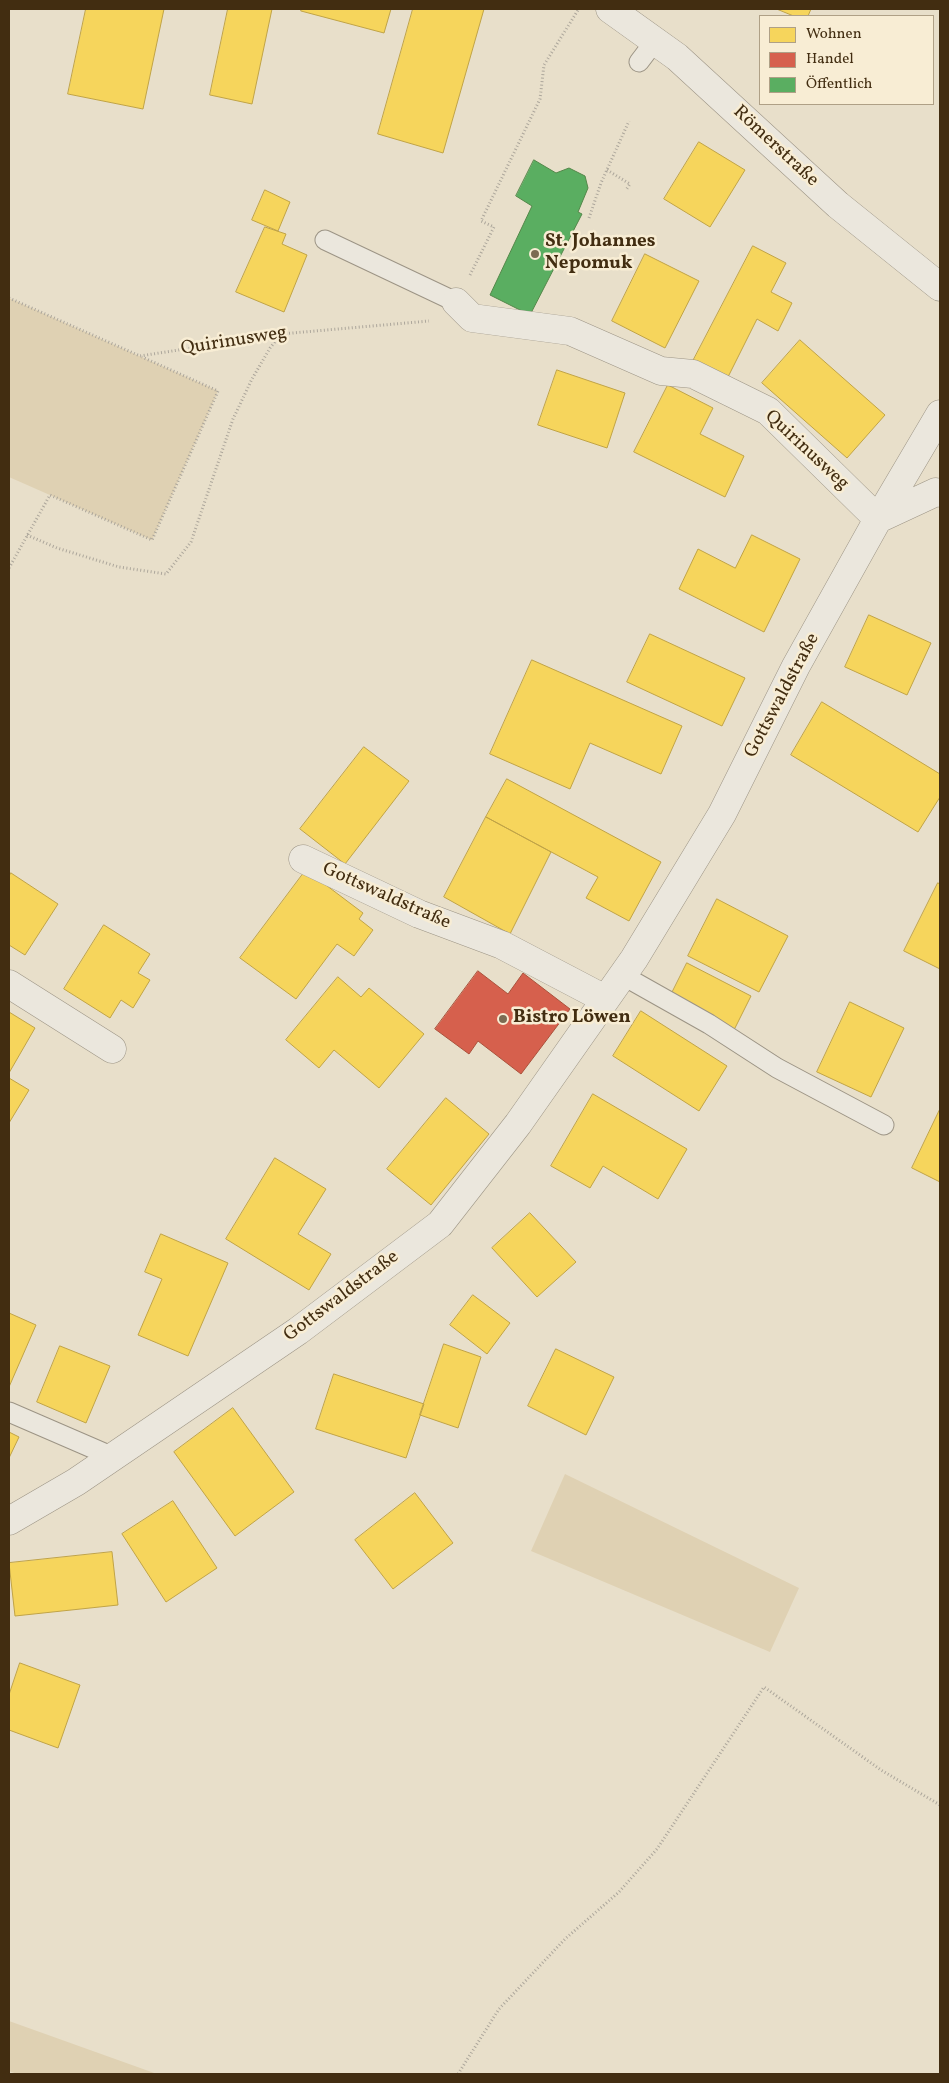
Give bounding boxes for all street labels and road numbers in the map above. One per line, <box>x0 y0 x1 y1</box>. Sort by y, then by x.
street label: Römerstraße <box>727 101 823 193</box>
street label: Quirinusweg <box>179 322 289 362</box>
street label: Quirinusweg <box>759 406 853 496</box>
street label: Gottswaldstraße <box>741 630 825 762</box>
street label: Gottswaldstraße <box>318 859 454 935</box>
street label: Gottswaldstraße <box>280 1246 404 1348</box>

